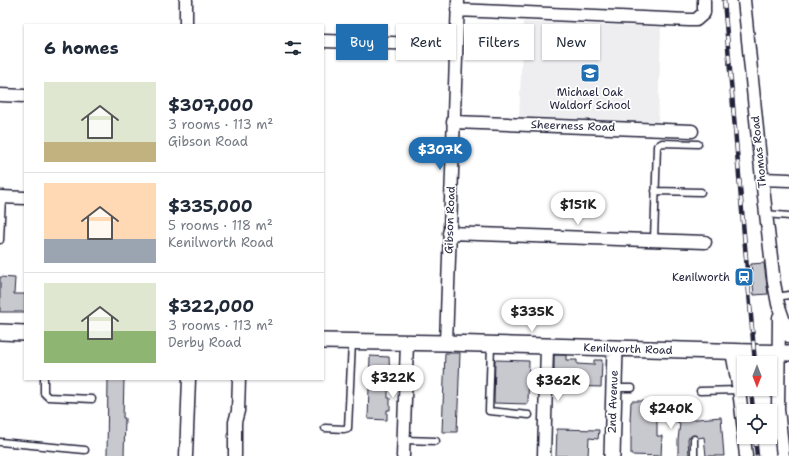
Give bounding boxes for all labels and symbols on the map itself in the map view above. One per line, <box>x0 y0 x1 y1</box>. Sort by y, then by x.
school or university icon: Michael Oak Waldorf School <box>579 62 601 84</box>
place label: Michael Oak Waldorf School <box>550 85 631 113</box>
street label: Thomas Road <box>748 115 770 189</box>
street label: Sheerness Road <box>530 117 616 135</box>
pin: $307K <box>412 137 468 171</box>
street label: Gibson Road <box>441 186 459 254</box>
pin: $151K <box>550 192 606 226</box>
station icon: Kenilworth <box>733 266 755 288</box>
place label: Kenilworth <box>672 270 730 285</box>
pin: $335K <box>504 299 560 333</box>
street label: Kenilworth Road <box>583 340 673 358</box>
north arrow <box>737 356 777 396</box>
pin: $322K <box>365 365 421 399</box>
pin: $362K <box>530 368 586 402</box>
street label: 2nd Avenue <box>604 370 622 434</box>
pin: $240K <box>643 396 699 430</box>

